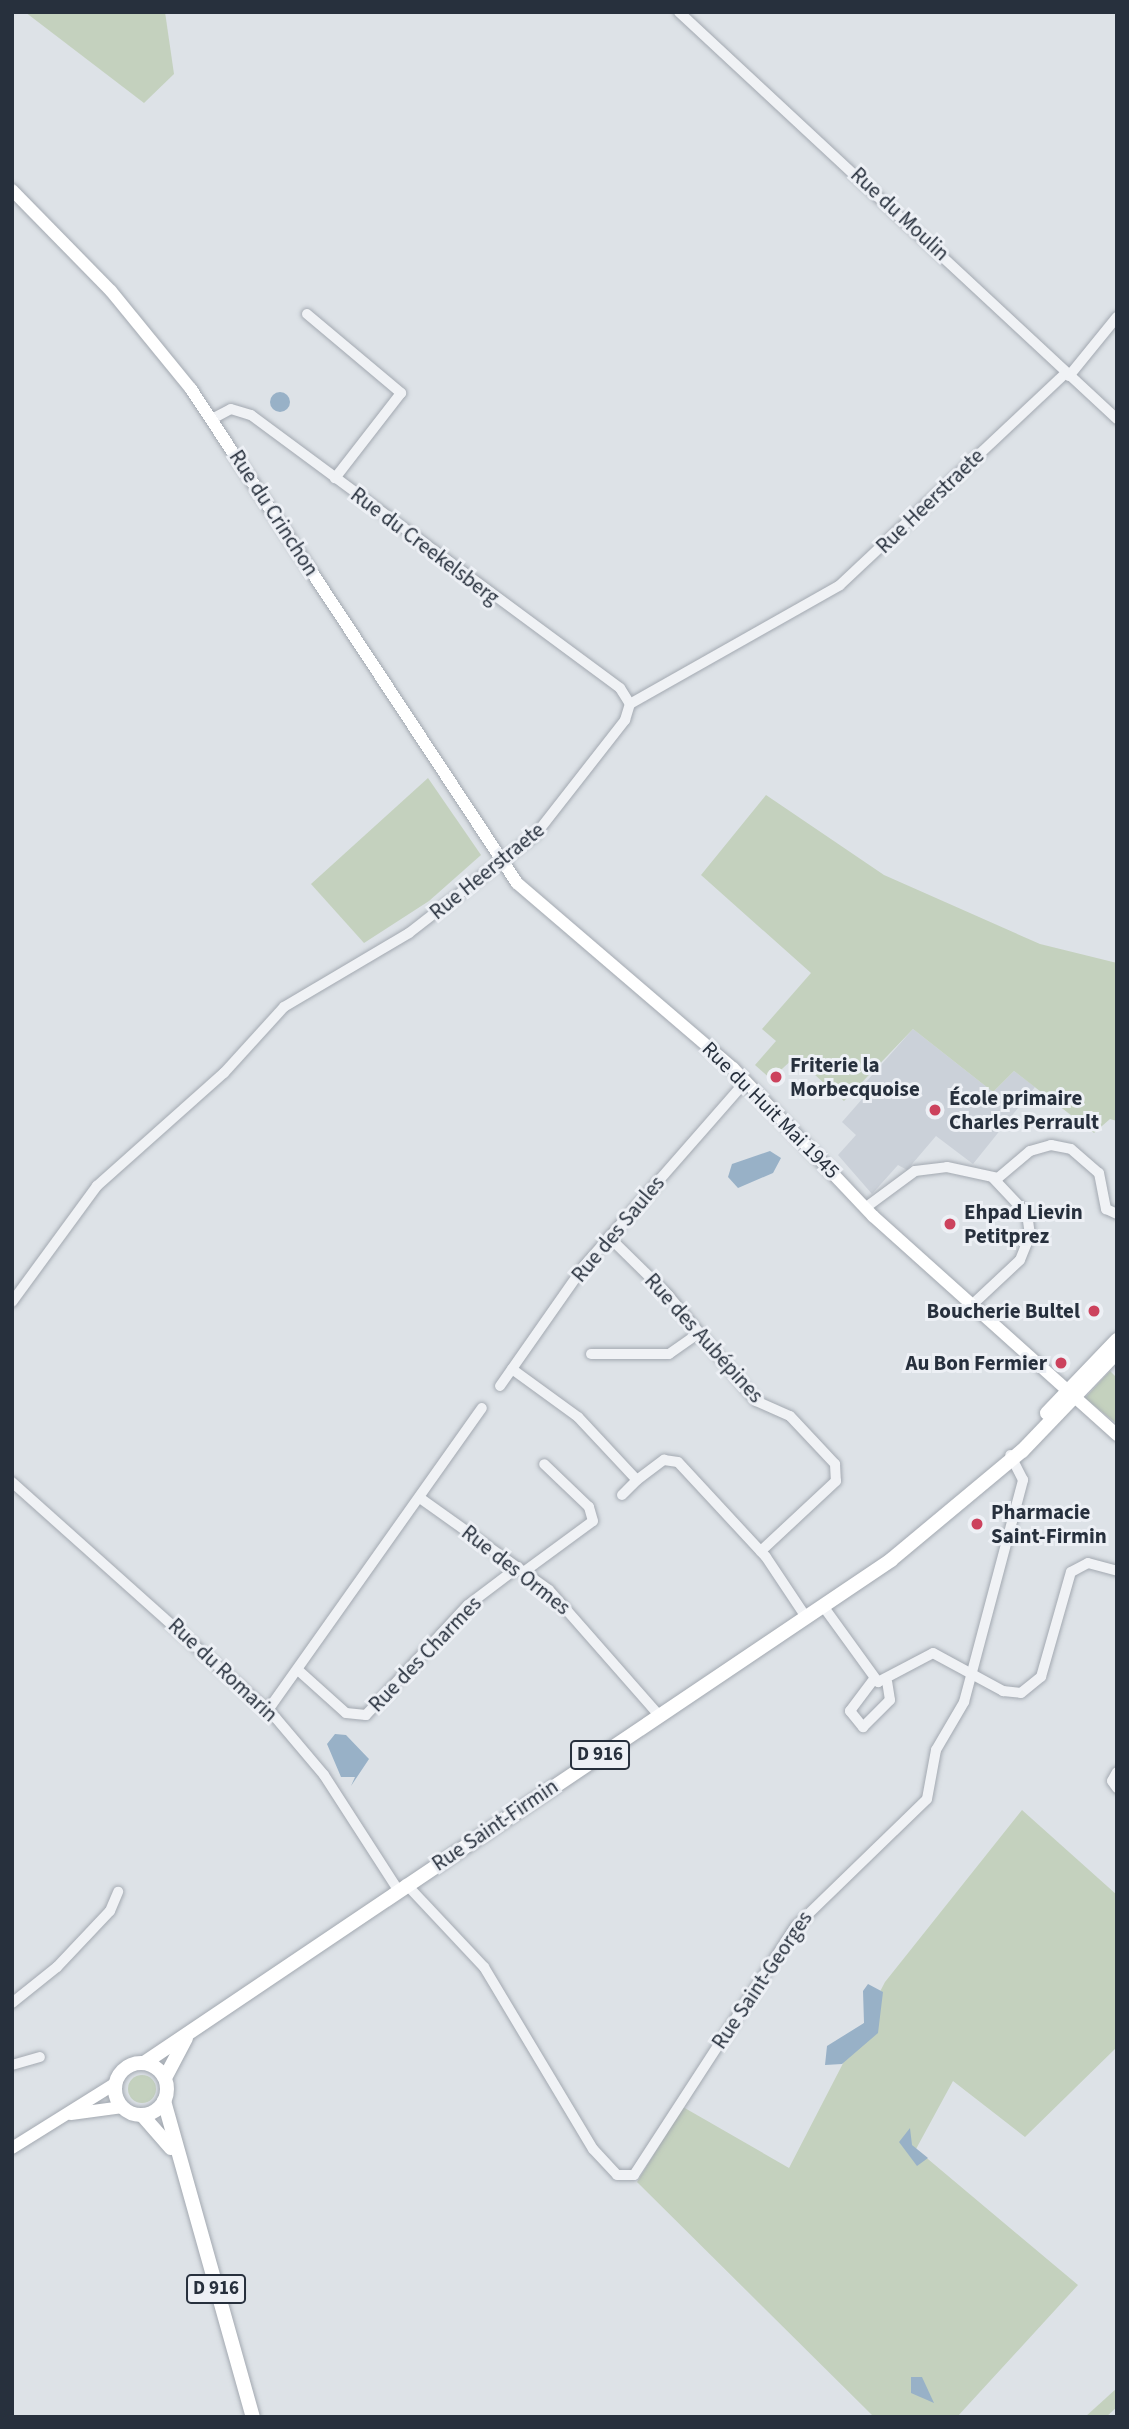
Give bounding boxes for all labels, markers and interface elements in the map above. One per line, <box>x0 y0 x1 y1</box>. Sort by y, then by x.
street label: Rue du Moulin <box>846 162 954 266</box>
street label: Rue Heerstraete <box>871 443 989 559</box>
street label: Rue du Crinchon <box>224 445 324 581</box>
street label: Rue du Creekelsberg <box>346 482 504 610</box>
street label: Rue Heerstraete <box>425 817 549 925</box>
street label: Rue du Huit Mai 1945 <box>697 1036 845 1184</box>
place label: Friterie la Morbecquoise <box>790 1052 920 1102</box>
marker: Friterie la Morbecquoise <box>768 1069 784 1085</box>
place label: École primaire Charles Perrault <box>949 1085 1099 1135</box>
marker: École primaire Charles Perrault <box>927 1102 943 1118</box>
street label: Rue des Saules <box>566 1171 670 1287</box>
place label: Ehpad Lievin Petitprez <box>964 1199 1083 1249</box>
marker: Ehpad Lievin Petitprez <box>942 1216 958 1232</box>
street label: Rue des Aubépines <box>639 1268 769 1408</box>
place label: Boucherie Bultel <box>927 1298 1080 1324</box>
marker: Boucherie Bultel <box>1086 1303 1102 1319</box>
place label: Au Bon Fermier <box>905 1350 1047 1376</box>
marker: Au Bon Fermier <box>1053 1355 1069 1371</box>
place label: Pharmacie Saint-Firmin <box>991 1499 1107 1549</box>
marker: Pharmacie Saint-Firmin <box>969 1516 985 1532</box>
street label: Rue des Ormes <box>457 1520 575 1620</box>
street label: Rue des Charmes <box>364 1591 486 1717</box>
street label: Rue du Romarin <box>163 1613 283 1727</box>
road number: D 916 <box>568 1740 632 1770</box>
street label: Rue Saint-Firmin <box>427 1774 563 1876</box>
street label: Rue Saint-Georges <box>707 1906 817 2054</box>
road number: D 916 <box>184 2274 248 2304</box>

